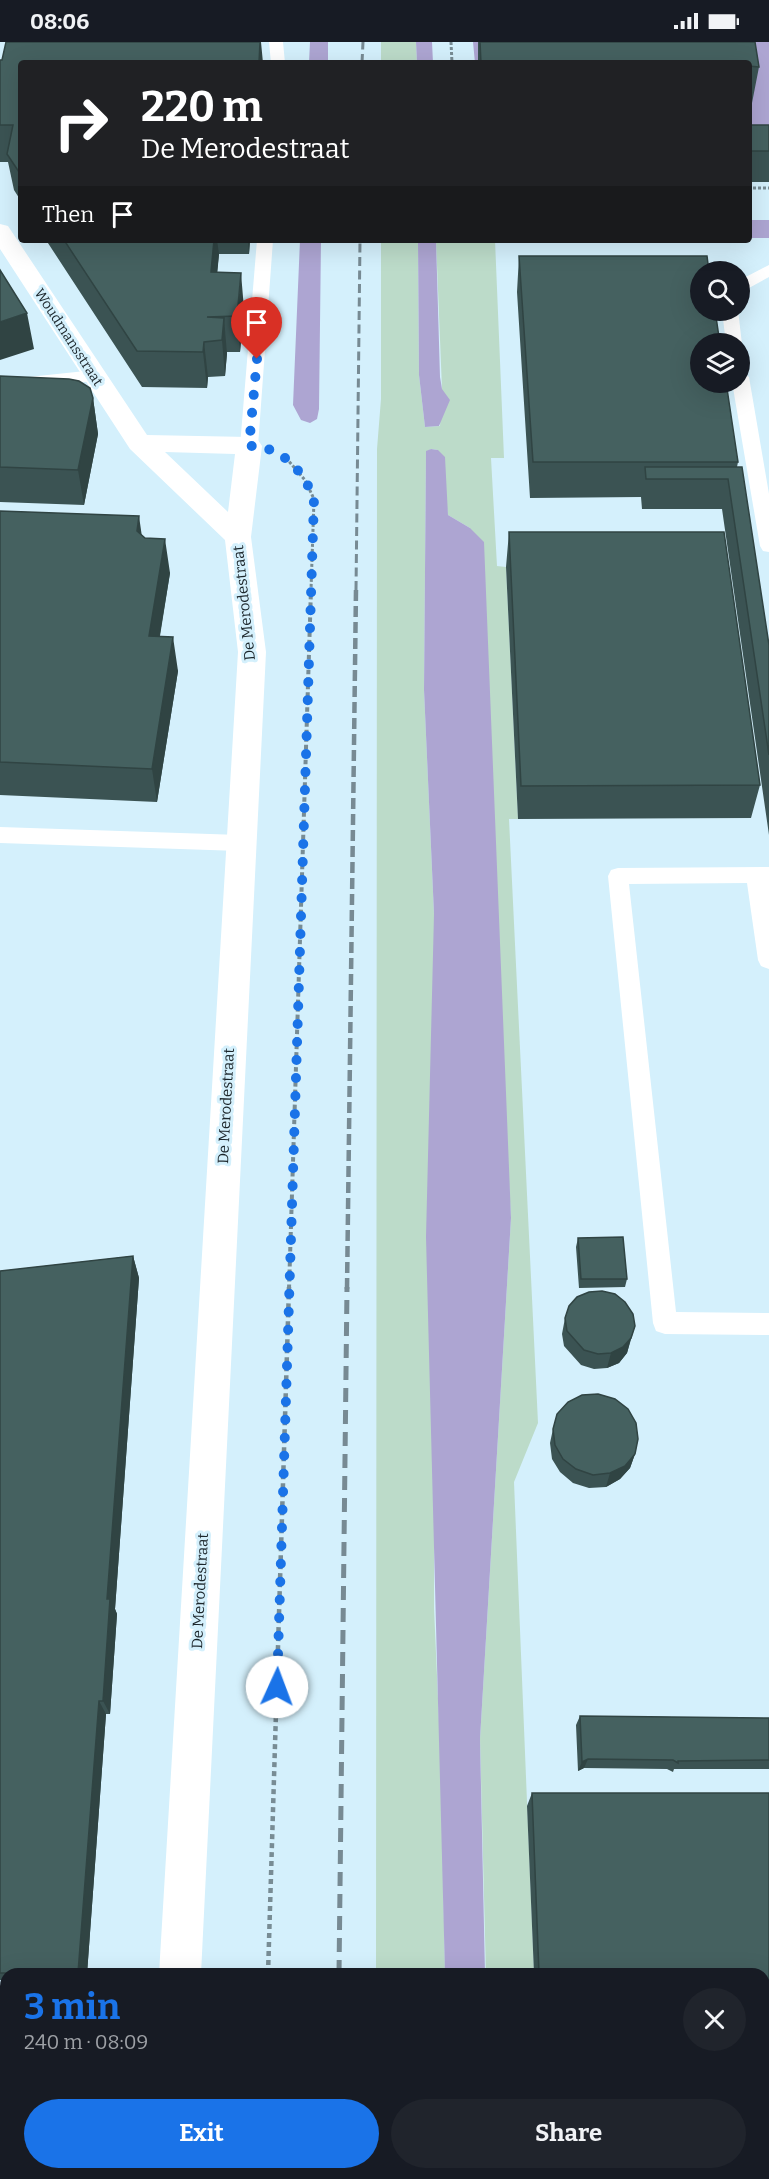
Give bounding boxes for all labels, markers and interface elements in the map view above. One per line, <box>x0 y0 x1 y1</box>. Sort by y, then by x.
text: 08:06 <box>30 8 89 35</box>
text: 220 m <box>141 82 263 132</box>
icon: right <box>42 84 120 162</box>
text: De Merodestraat <box>141 133 349 165</box>
icon: arrive <box>106 198 139 231</box>
text: Then <box>42 201 94 228</box>
map controls <box>690 261 750 393</box>
button: search <box>690 261 750 321</box>
street label: Woudmansstraat <box>31 285 106 389</box>
pin <box>231 297 282 359</box>
icon: arrive <box>240 306 273 339</box>
button: layers <box>690 333 750 393</box>
street label: De Merodestraat <box>229 544 259 662</box>
street label: De Merodestraat <box>214 1047 238 1164</box>
street label: De Merodestraat <box>188 1532 212 1649</box>
position arrow <box>245 1655 309 1719</box>
text: 3 min <box>24 1985 120 2029</box>
button: close <box>683 1988 746 2051</box>
text: 240 m · 08:09 <box>24 2030 148 2054</box>
button: Exit <box>24 2099 379 2168</box>
button: Share <box>391 2099 746 2168</box>

